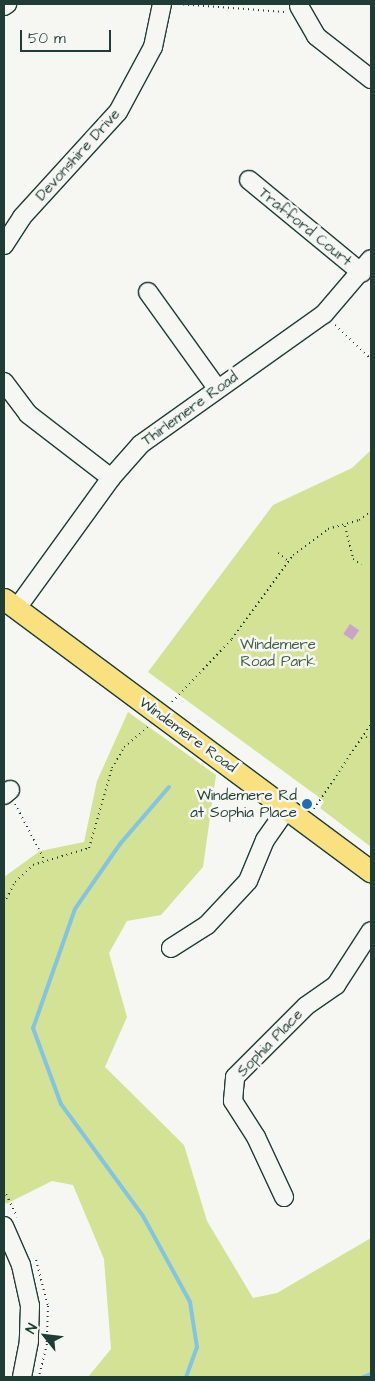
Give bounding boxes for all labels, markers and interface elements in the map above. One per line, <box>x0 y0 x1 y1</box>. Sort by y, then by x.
scale bar <box>22 20 114 52</box>
text: 50 m <box>28 28 66 49</box>
street label: Devonshire Drive <box>32 105 124 205</box>
street label: Trafford Court <box>255 184 355 270</box>
street label: Thirlemere Road <box>138 368 242 450</box>
park label: Windemere Road Park <box>240 635 316 670</box>
street label: Windemere Road <box>136 694 240 776</box>
place label: Windemere Rd at Sophia Place <box>190 786 297 821</box>
marker: Windemere Rd at Sophia Place <box>301 798 313 810</box>
street label: Sophia Place <box>233 1005 307 1081</box>
north arrow <box>20 1311 70 1361</box>
text: N <box>21 1320 43 1337</box>

